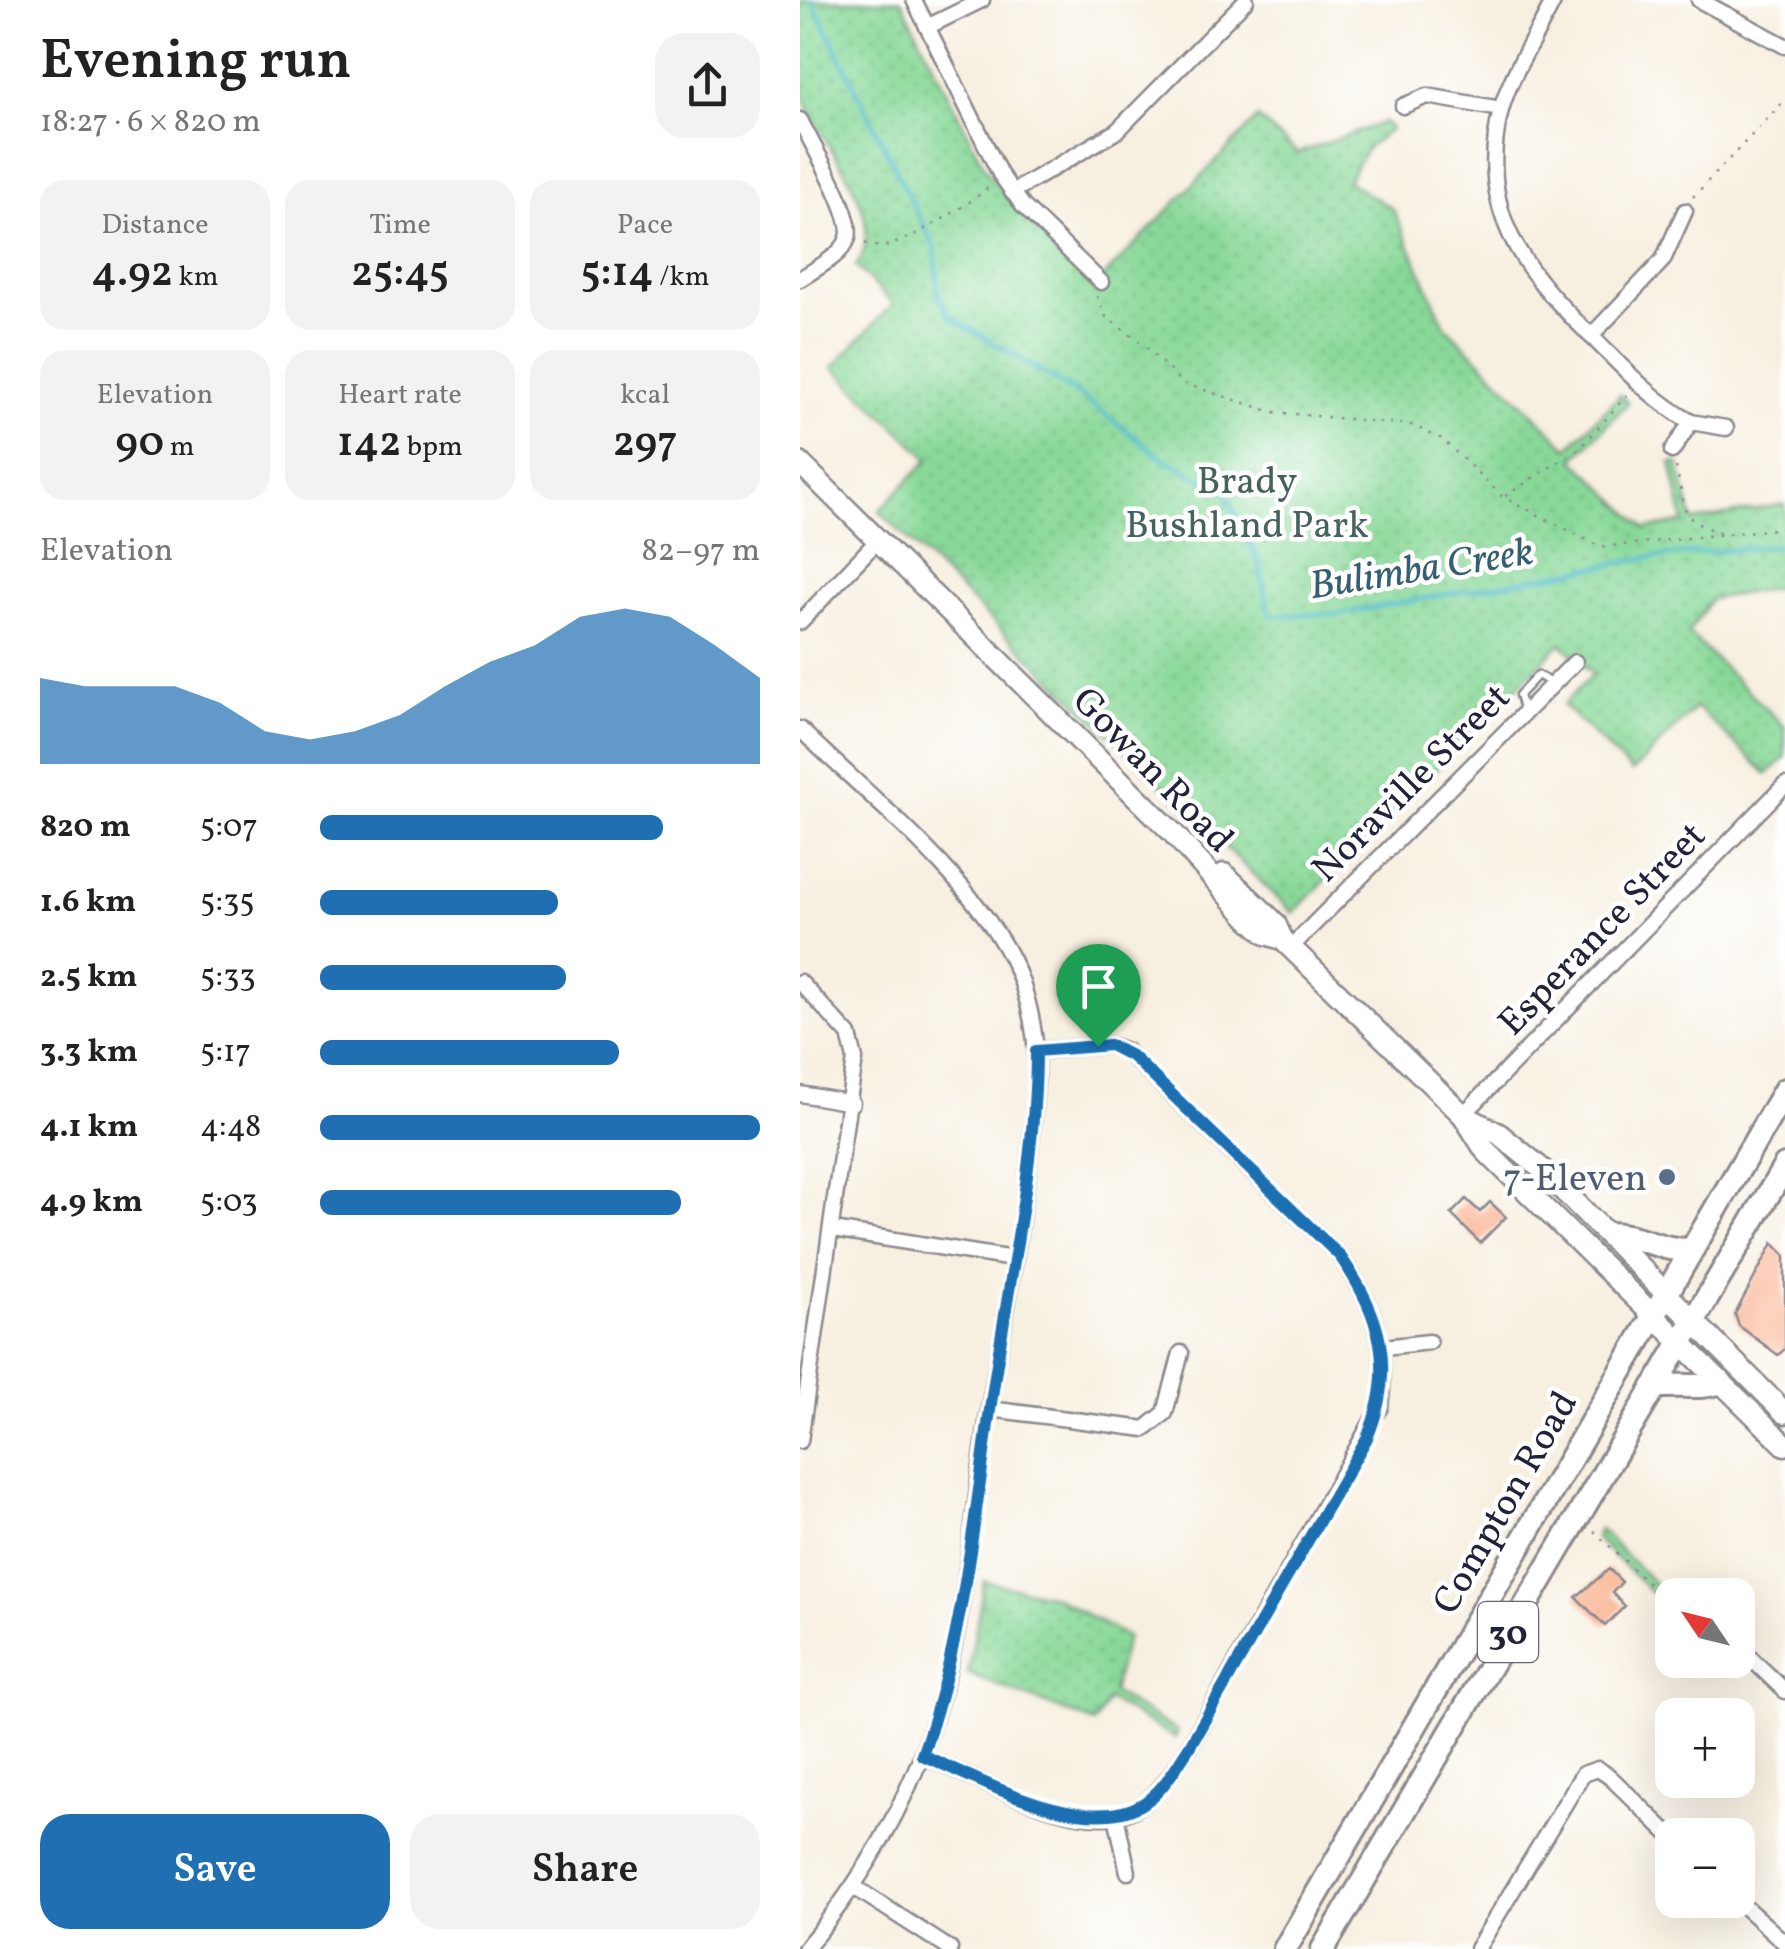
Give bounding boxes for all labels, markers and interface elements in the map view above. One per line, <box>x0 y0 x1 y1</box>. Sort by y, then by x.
text: Evening run <box>40 25 352 101</box>
button: share <box>655 33 760 138</box>
text: 18:27 · 6 × 820 m <box>40 101 261 145</box>
text: Distance <box>101 206 209 245</box>
text: Time <box>369 206 431 245</box>
text: Pace <box>617 206 673 245</box>
text: 4.92 <box>92 245 173 304</box>
text: 25:45 <box>351 245 449 304</box>
text: 5:14 <box>580 245 654 304</box>
text: km <box>173 258 218 297</box>
text: /km <box>654 258 710 297</box>
text: Elevation <box>97 376 213 415</box>
text: Heart rate <box>338 376 462 415</box>
text: kcal <box>620 376 670 415</box>
text: 90 <box>115 415 164 474</box>
text: 142 <box>337 415 401 474</box>
text: 297 <box>613 415 677 474</box>
text: m <box>164 428 195 467</box>
text: bpm <box>401 428 463 467</box>
park label: Brady Bushland Park <box>1125 457 1369 554</box>
water label: Bulimba Creek <box>1306 526 1537 616</box>
text: Elevation <box>40 530 173 574</box>
text: 82–97 m <box>642 530 760 574</box>
street label: Noraville Street <box>1301 673 1524 896</box>
street label: Gowan Road <box>1059 677 1244 866</box>
text: 820 m <box>40 806 131 850</box>
text: 5:07 <box>200 806 258 850</box>
street label: Esperance Street <box>1488 812 1719 1049</box>
text: 1.6 km <box>40 881 136 925</box>
text: 5:35 <box>200 881 255 925</box>
pin <box>1056 944 1141 1047</box>
text: 2.5 km <box>40 956 138 1000</box>
text: 5:33 <box>200 956 256 1000</box>
icon: arrive <box>1071 959 1126 1014</box>
text: 3.3 km <box>40 1031 138 1075</box>
text: 5:17 <box>200 1031 251 1075</box>
text: 4.1 km <box>40 1106 138 1150</box>
text: 4:48 <box>200 1106 261 1150</box>
place label: 7-Eleven <box>1503 1154 1647 1207</box>
marker: 7-Eleven <box>1656 1166 1678 1188</box>
text: 4.9 km <box>40 1181 143 1225</box>
text: 5:03 <box>200 1181 258 1225</box>
street label: Compton Road <box>1422 1382 1592 1625</box>
north arrow <box>1655 1578 1755 1678</box>
map controls <box>1655 1578 1755 1918</box>
road number: 30 <box>1478 1602 1538 1662</box>
button: + <box>1655 1698 1755 1798</box>
button: Save <box>40 1814 390 1929</box>
button: Share <box>410 1814 760 1929</box>
button: − <box>1655 1818 1755 1918</box>

